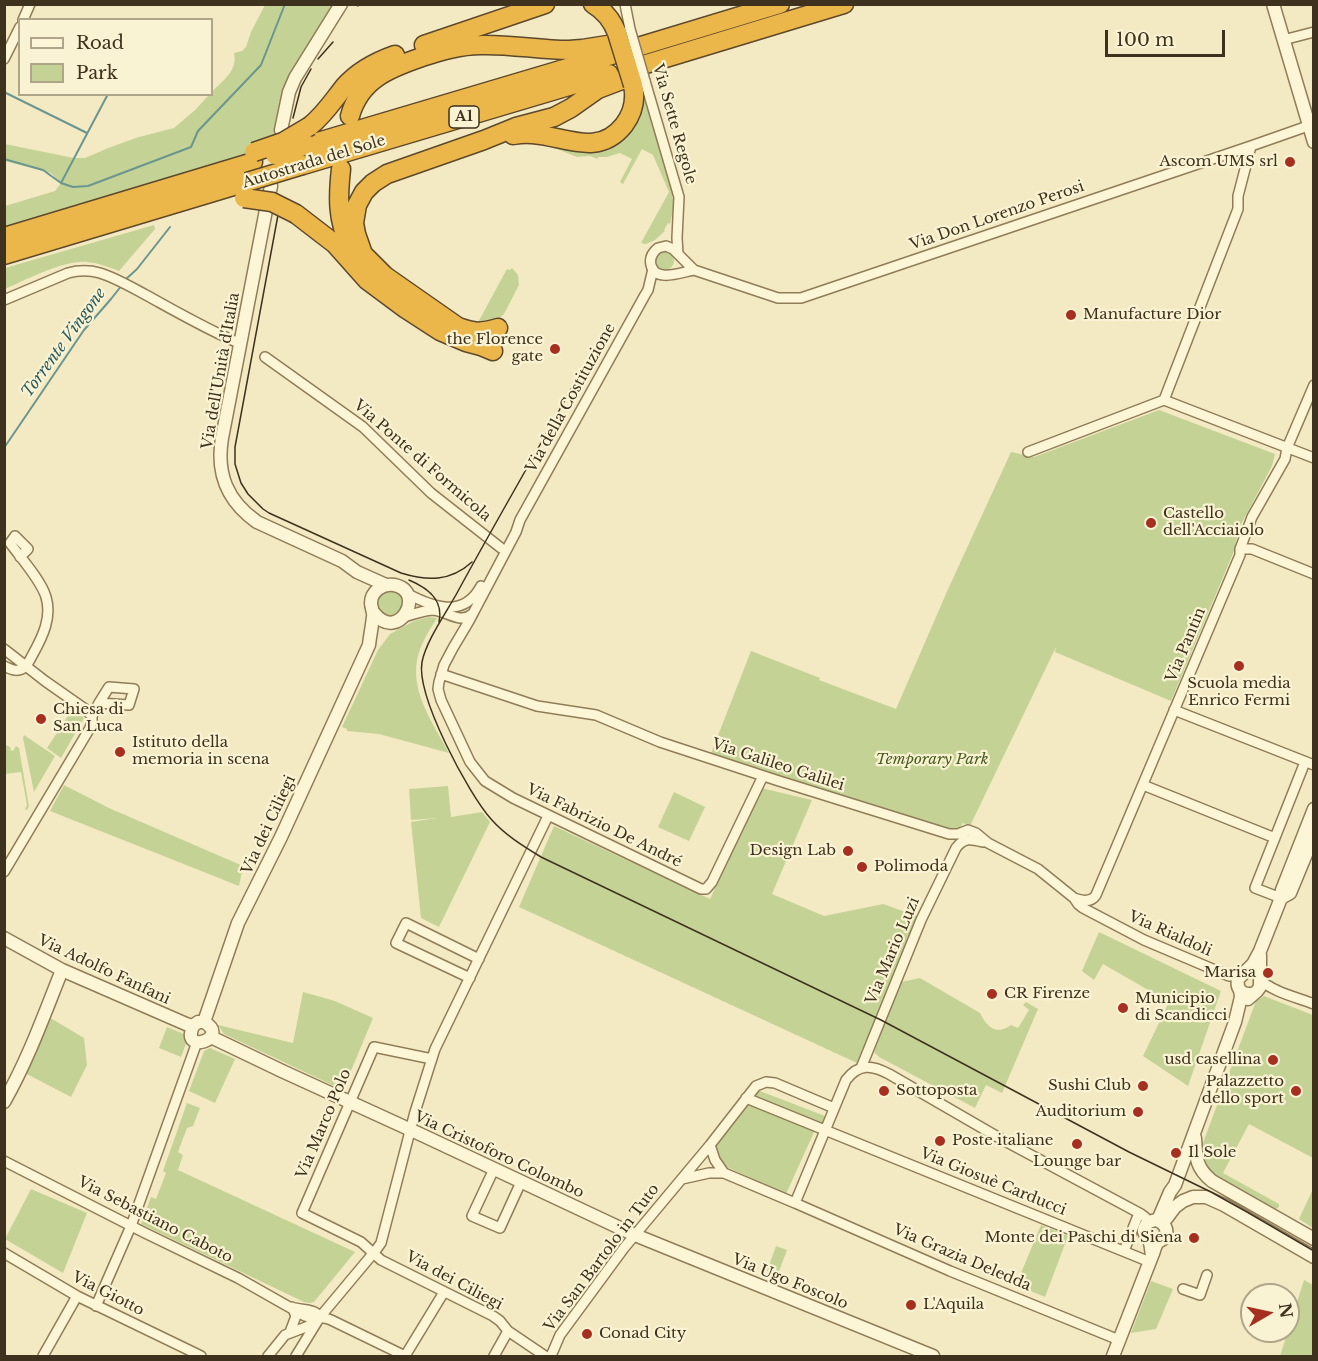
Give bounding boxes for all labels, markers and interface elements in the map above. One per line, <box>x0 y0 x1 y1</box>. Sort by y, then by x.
legend <box>18 18 213 96</box>
scale bar <box>1108 18 1228 56</box>
text: 100 m <box>1116 29 1174 51</box>
text: Road <box>76 32 124 54</box>
text: Park <box>76 62 118 84</box>
street label: Via Sette Regole <box>648 62 700 186</box>
road number: A1 <box>449 106 479 128</box>
street label: Autostrada del Sole <box>240 132 388 192</box>
place label: Ascom UMS srl <box>1159 153 1278 171</box>
marker: Ascom UMS srl <box>1283 155 1297 169</box>
street label: Via Don Lorenzo Perosi <box>907 178 1087 254</box>
water label: Torrente Vingone <box>18 285 110 401</box>
street label: Via dell'Unità d'Italia <box>198 291 244 451</box>
place label: Manufacture Dior <box>1083 306 1222 324</box>
marker: Manufacture Dior <box>1064 308 1078 322</box>
street label: Via della Costituzione <box>522 320 620 476</box>
place label: the Florence gate <box>447 331 543 366</box>
marker: the Florence gate <box>548 342 562 356</box>
street label: Via Ponte di Formicola <box>350 396 494 526</box>
place label: Castello dell'Acciaiolo <box>1163 505 1264 540</box>
marker: Castello dell'Acciaiolo <box>1144 516 1158 530</box>
street label: Via Pantin <box>1162 605 1210 685</box>
marker: Scuola media Enrico Fermi <box>1232 659 1246 673</box>
place label: Scuola media Enrico Fermi <box>1187 675 1291 710</box>
place label: Chiesa di San Luca <box>53 701 124 736</box>
marker: Chiesa di San Luca <box>34 712 48 726</box>
place label: Istituto della memoria in scena <box>132 734 269 769</box>
street label: Via Galileo Galilei <box>709 735 847 795</box>
marker: Istituto della memoria in scena <box>113 745 127 759</box>
park label: Temporary Park <box>875 751 989 769</box>
street label: Via dei Ciliegi <box>238 773 300 877</box>
street label: Via Fabrizio De André <box>523 781 685 871</box>
place label: Design Lab <box>750 842 836 860</box>
marker: Design Lab <box>841 844 855 858</box>
place label: Polimoda <box>874 858 948 876</box>
marker: Polimoda <box>855 860 869 874</box>
street label: Via Mario Luzi <box>862 895 924 1007</box>
street label: Via Rialdoli <box>1126 908 1214 960</box>
street label: Via Adolfo Fanfani <box>35 931 173 1009</box>
place label: Marisa <box>1204 964 1256 982</box>
marker: Marisa <box>1261 966 1275 980</box>
place label: CR Firenze <box>1004 985 1090 1003</box>
marker: CR Firenze <box>985 987 999 1001</box>
place label: Municipio di Scandicci <box>1135 990 1227 1025</box>
marker: Municipio di Scandicci <box>1116 1001 1130 1015</box>
place label: usd casellina <box>1164 1051 1261 1069</box>
marker: usd casellina <box>1266 1053 1280 1067</box>
street label: Via Marco Polo <box>293 1066 355 1182</box>
place label: Palazzetto dello sport <box>1202 1073 1284 1108</box>
place label: Sushi Club <box>1048 1077 1131 1095</box>
marker: Sushi Club <box>1136 1079 1150 1093</box>
place label: Sottoposta <box>896 1082 977 1100</box>
marker: Sottoposta <box>877 1084 891 1098</box>
marker: Palazzetto dello sport <box>1289 1084 1303 1098</box>
place label: Auditorium <box>1035 1103 1126 1121</box>
marker: Auditorium <box>1131 1105 1145 1119</box>
street label: Via Cristoforo Colombo <box>411 1108 587 1202</box>
place label: Poste italiane <box>952 1132 1053 1150</box>
marker: Poste italiane <box>933 1134 947 1148</box>
marker: Lounge bar <box>1070 1137 1084 1151</box>
street label: Via Giosuè Carducci <box>917 1144 1069 1220</box>
place label: Il Sole <box>1188 1144 1236 1162</box>
marker: Il Sole <box>1169 1146 1183 1160</box>
place label: Lounge bar <box>1033 1153 1121 1171</box>
street label: Via Sebastiano Caboto <box>74 1173 236 1267</box>
street label: Via San Bartolo in Tuto <box>541 1181 663 1335</box>
street label: Via Grazia Deledda <box>890 1221 1034 1295</box>
place label: Monte dei Paschi di Siena <box>985 1229 1182 1247</box>
marker: Monte dei Paschi di Siena <box>1187 1231 1201 1245</box>
street label: Via dei Ciliegi <box>402 1248 506 1314</box>
street label: Via Ugo Foscolo <box>729 1251 851 1313</box>
street label: Via Giotto <box>69 1268 147 1320</box>
north arrow <box>1240 1283 1300 1343</box>
place label: L'Aquila <box>923 1296 984 1314</box>
marker: L'Aquila <box>904 1298 918 1312</box>
text: N <box>1275 1301 1297 1319</box>
place label: Conad City <box>599 1325 686 1343</box>
marker: Conad City <box>580 1327 594 1341</box>

